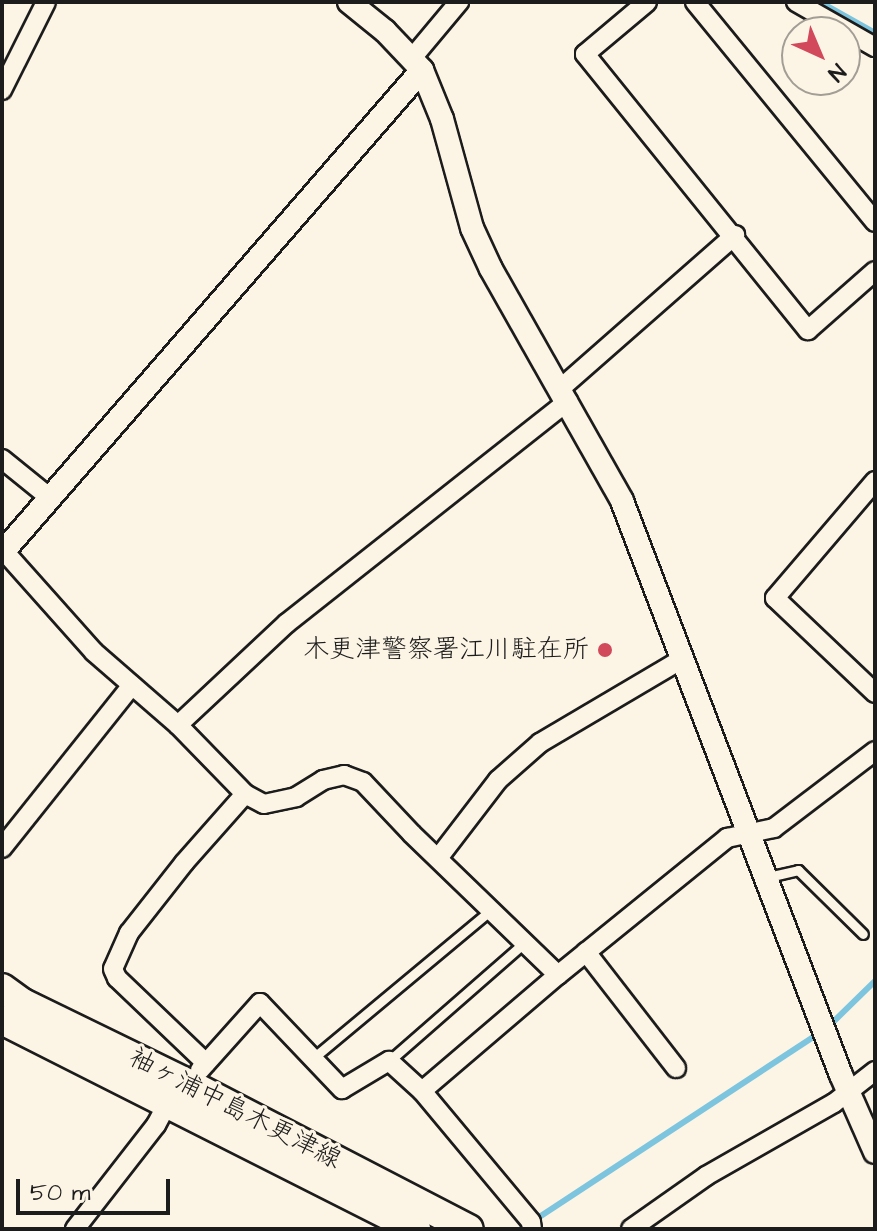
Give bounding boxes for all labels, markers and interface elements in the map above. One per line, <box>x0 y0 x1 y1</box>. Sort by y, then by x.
north arrow <box>781 16 861 96</box>
text: N <box>821 56 852 88</box>
place label: 木更津警察署江川駐在所 <box>303 634 589 666</box>
marker: 木更津警察署江川駐在所 <box>596 641 614 659</box>
street label: 袖ヶ浦中島木更津線 <box>124 1042 346 1176</box>
scale bar <box>20 1163 174 1213</box>
text: 50 m <box>30 1176 90 1210</box>

